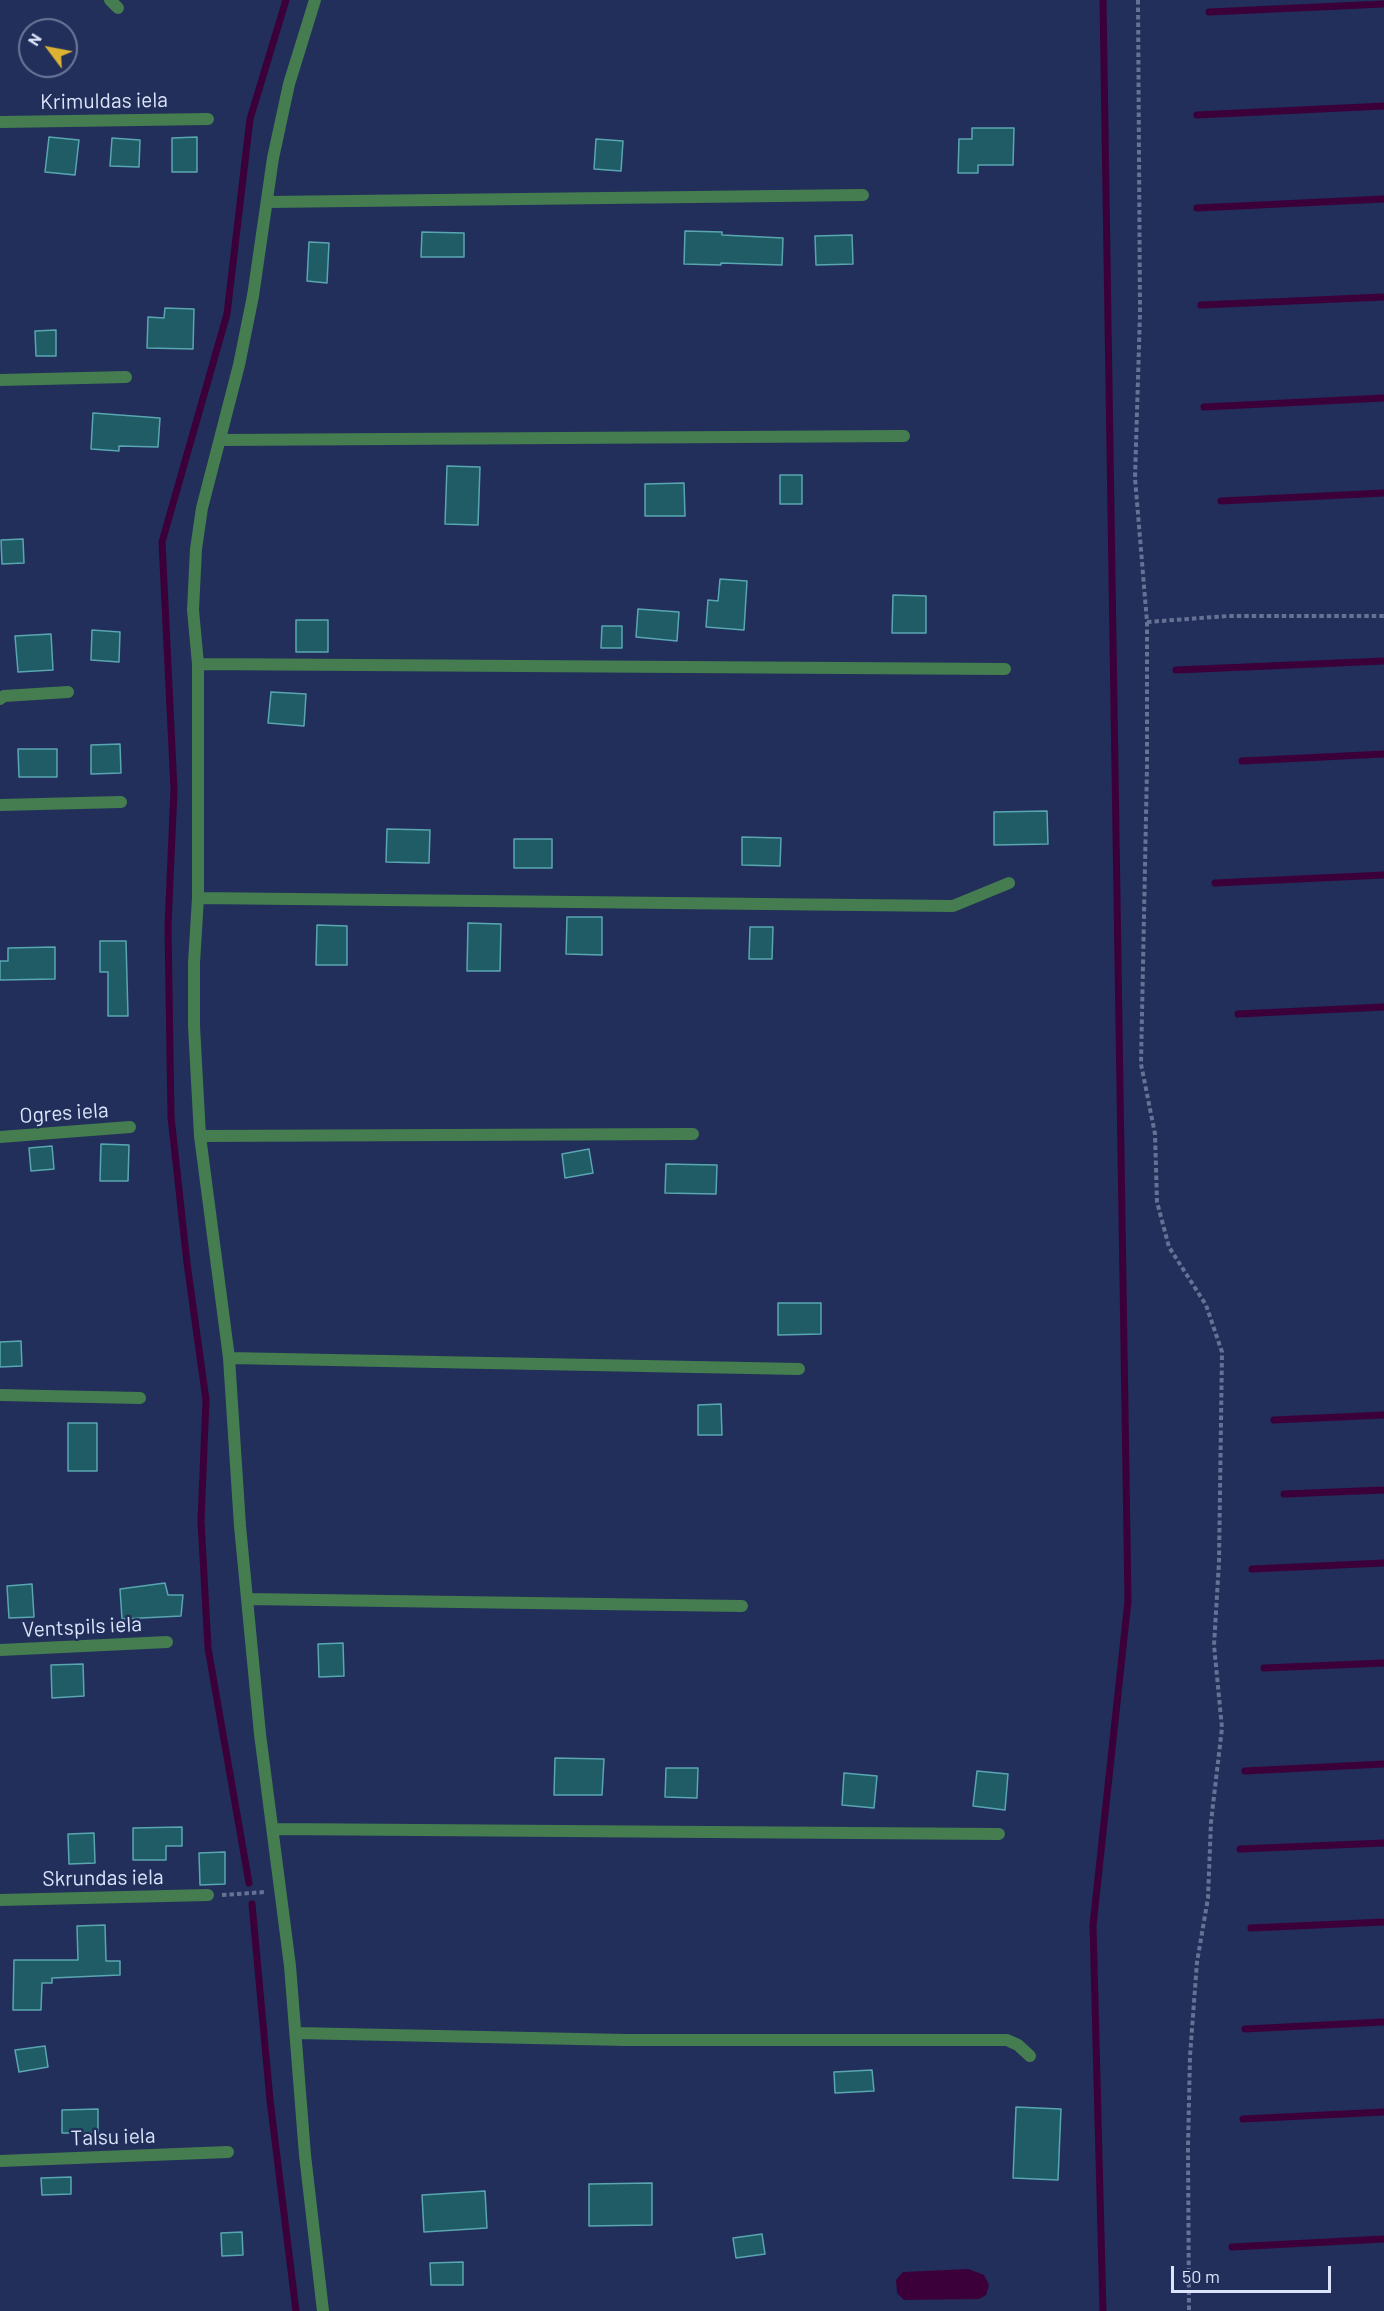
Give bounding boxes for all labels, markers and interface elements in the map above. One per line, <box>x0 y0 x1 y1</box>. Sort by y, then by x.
north arrow <box>18 18 78 78</box>
text: N <box>23 30 45 49</box>
street label: Krimuldas iela <box>40 87 168 115</box>
street label: Ogres iela <box>19 1097 109 1129</box>
street label: Ventspils iela <box>22 1611 142 1643</box>
street label: Skrundas iela <box>42 1864 164 1892</box>
street label: Talsu iela <box>70 2123 156 2151</box>
scale bar <box>1174 2254 1334 2292</box>
text: 50 m <box>1182 2265 1220 2287</box>

